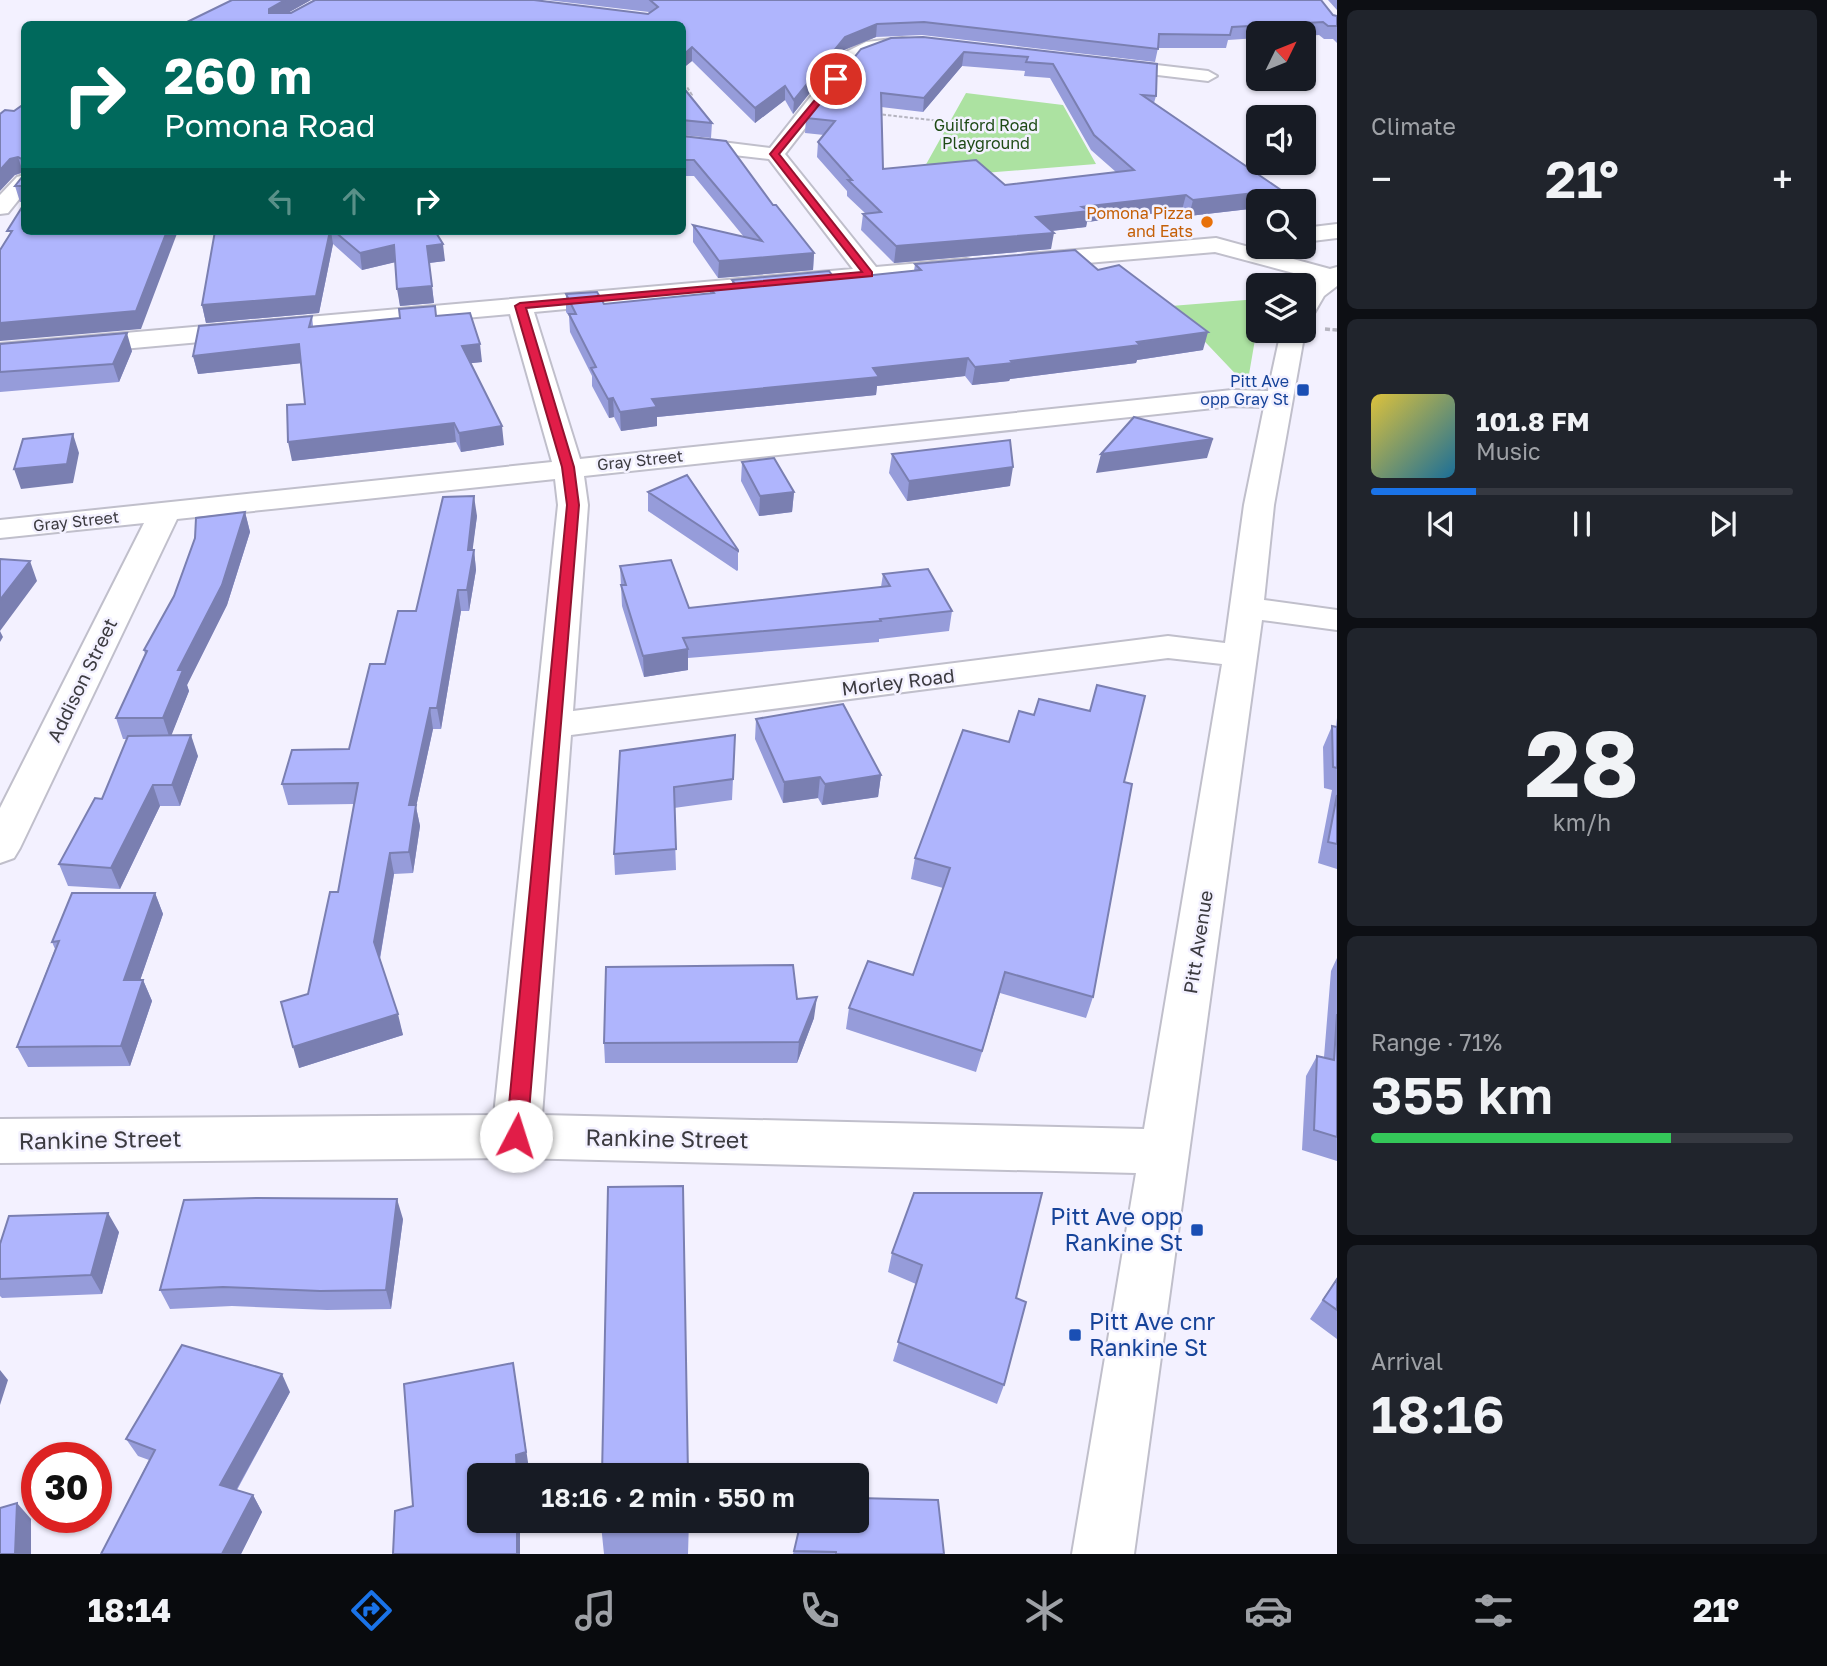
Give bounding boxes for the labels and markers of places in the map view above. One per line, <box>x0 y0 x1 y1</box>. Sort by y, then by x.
pin <box>806 49 866 109</box>
place label: Pomona Pizza and Eats <box>1086 203 1193 241</box>
marker: Pomona Pizza and Eats <box>1199 214 1215 230</box>
place label: Pitt Ave opp Gray St <box>1200 371 1289 409</box>
marker: Pitt Ave opp Gray St <box>1295 382 1311 398</box>
place label: Pitt Ave opp Rankine St <box>1050 1202 1183 1256</box>
marker: Pitt Ave opp Rankine St <box>1189 1222 1205 1238</box>
place label: Pitt Ave cnr Rankine St <box>1089 1307 1215 1361</box>
marker: Pitt Ave cnr Rankine St <box>1067 1327 1083 1343</box>

